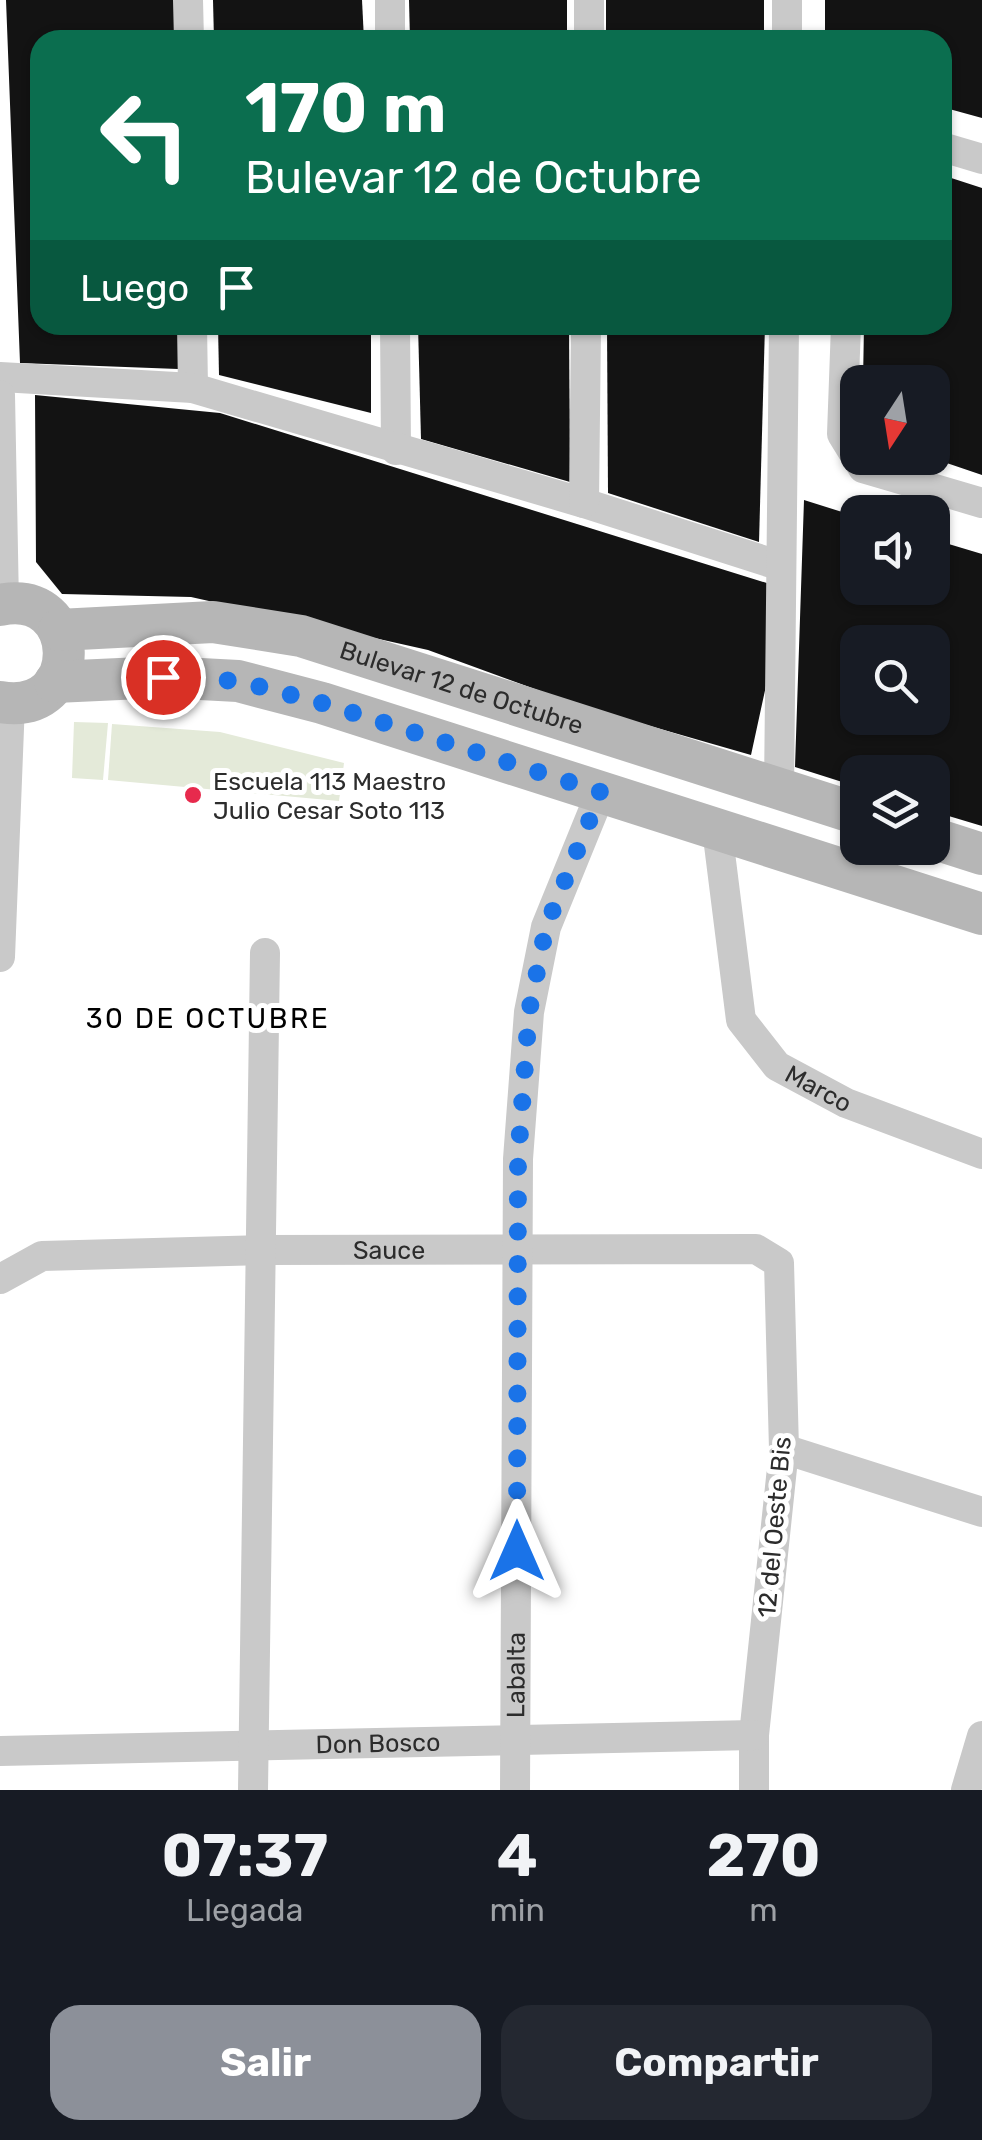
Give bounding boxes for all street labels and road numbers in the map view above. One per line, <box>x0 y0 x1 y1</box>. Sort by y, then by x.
street label: Bulevar 12 de Octubre <box>336 635 587 740</box>
street label: Marco <box>780 1059 856 1118</box>
street label: Sauce <box>353 1236 425 1265</box>
street label: 12 del Oeste Bis <box>752 1435 797 1619</box>
street label: Labalta <box>501 1632 531 1718</box>
street label: Don Bosco <box>315 1728 441 1759</box>

